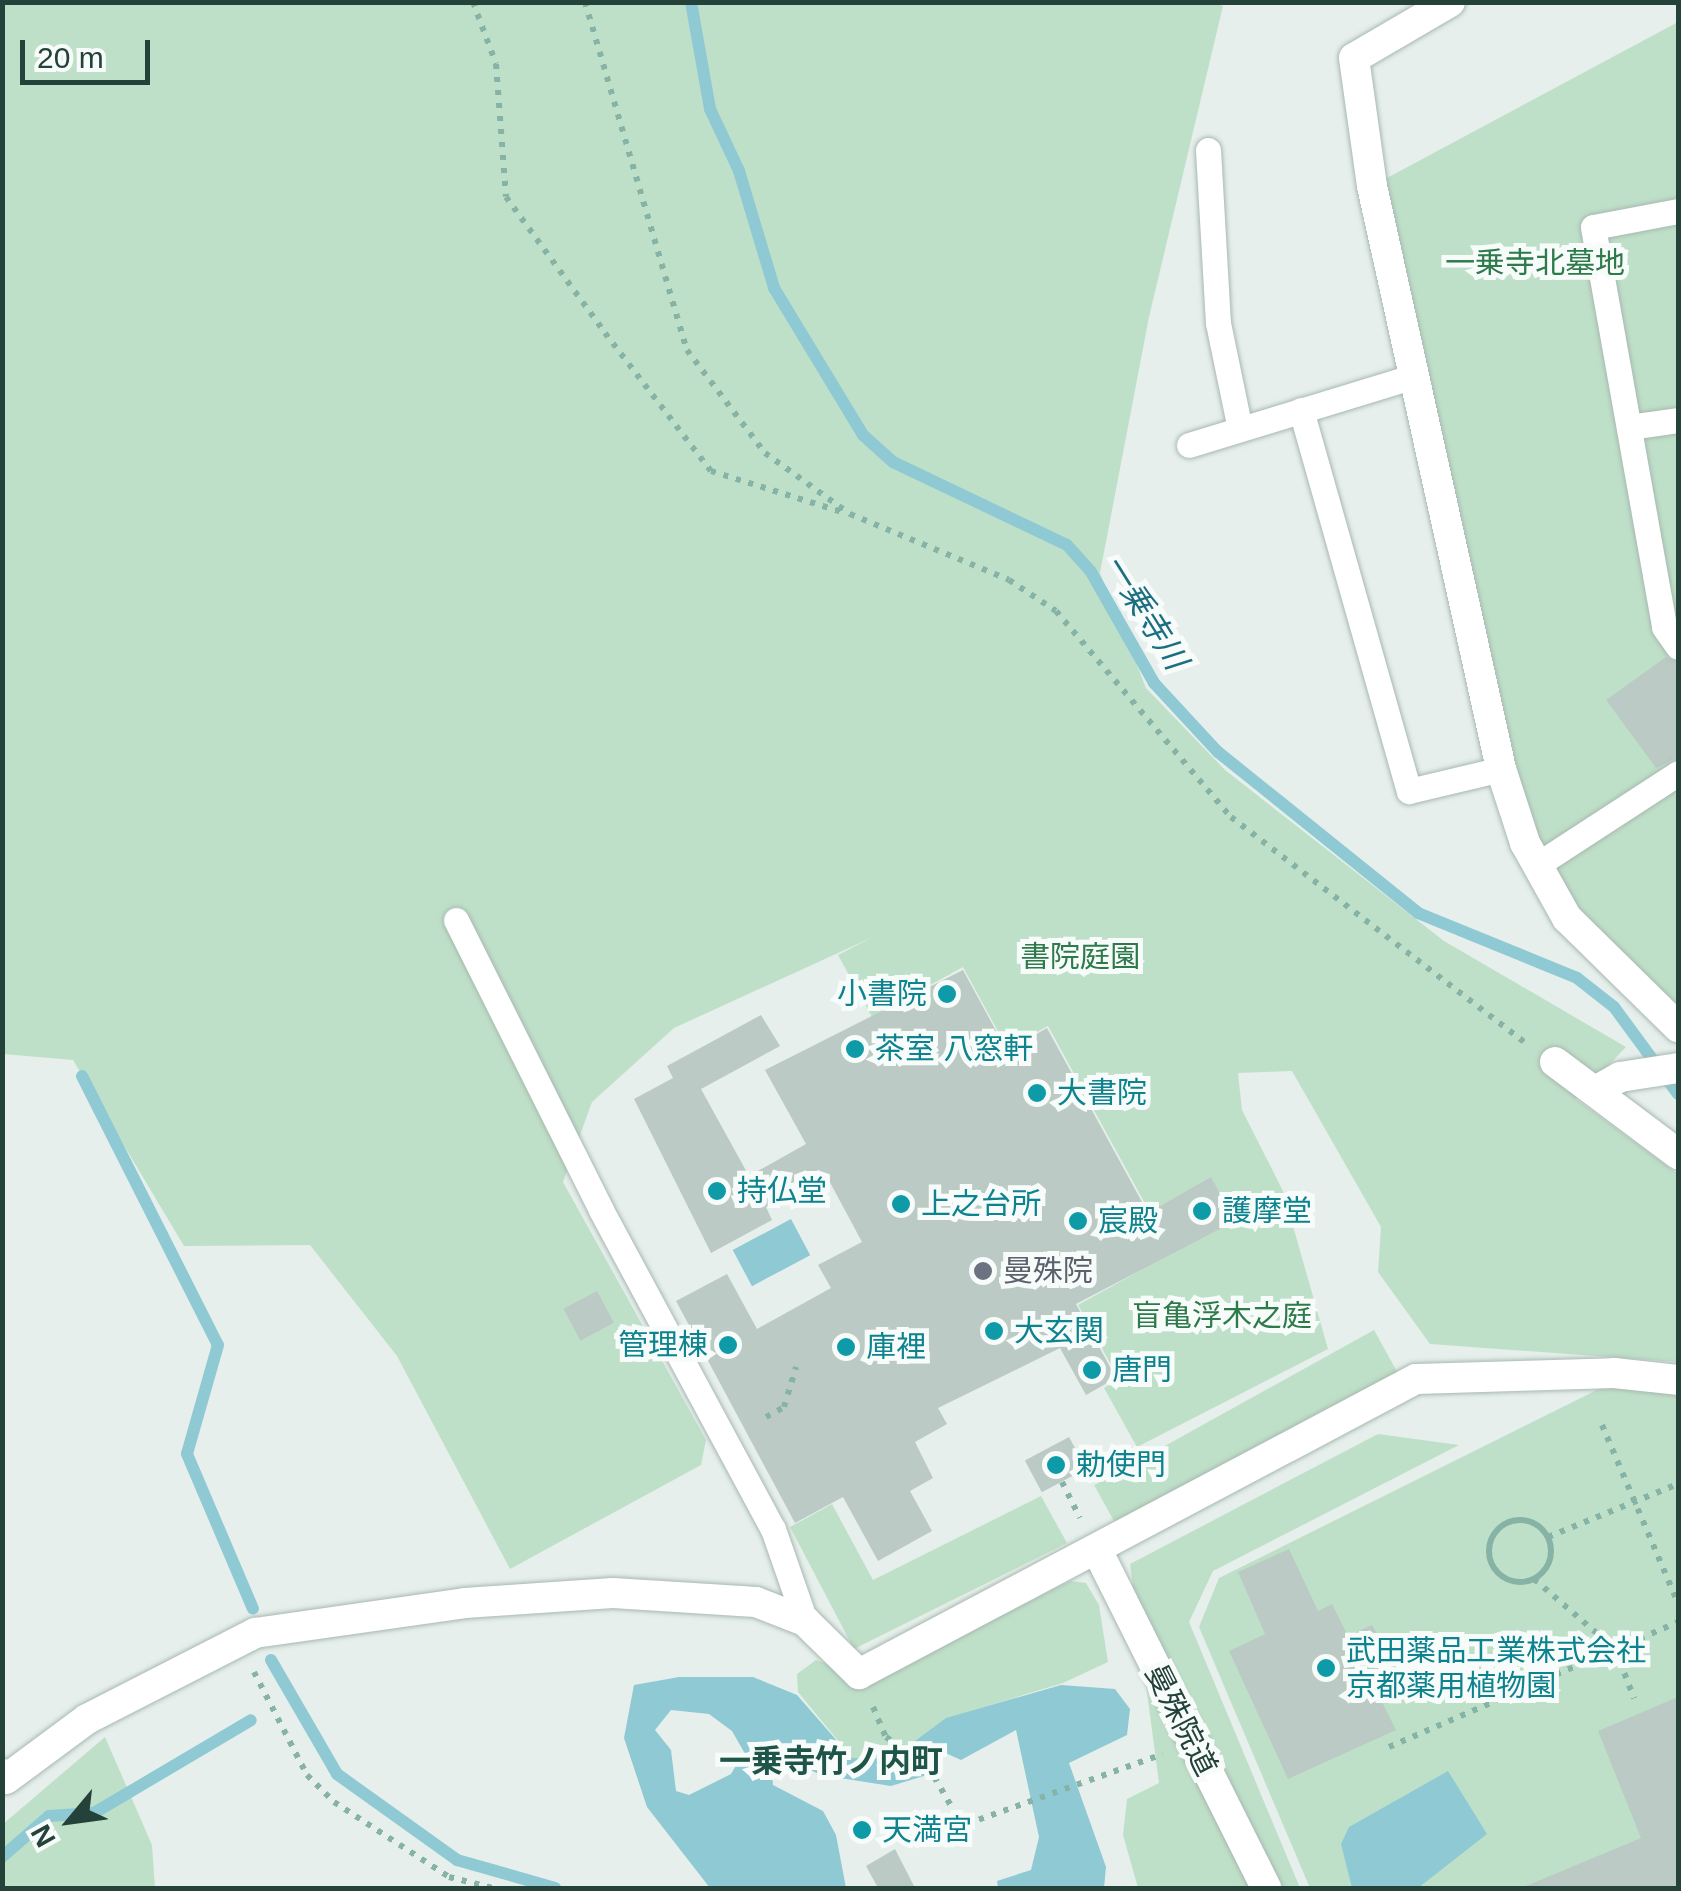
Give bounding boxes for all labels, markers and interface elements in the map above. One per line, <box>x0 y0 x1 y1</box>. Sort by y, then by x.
scale bar <box>25 20 155 82</box>
text: 20 m <box>37 41 104 74</box>
park label: 一乗寺北墓地 <box>1445 245 1625 281</box>
water label: 一乗寺川 <box>1095 548 1195 676</box>
park label: 書院庭園 <box>1020 939 1140 975</box>
place label: 小書院 <box>837 976 927 1012</box>
marker: 小書院 <box>936 983 958 1005</box>
place label: 茶室 八窓軒 <box>875 1031 1033 1067</box>
marker: 茶室 八窓軒 <box>844 1038 866 1060</box>
place label: 大書院 <box>1057 1075 1147 1111</box>
marker: 大書院 <box>1026 1082 1048 1104</box>
place label: 持仏堂 <box>737 1173 827 1209</box>
marker: 持仏堂 <box>706 1180 728 1202</box>
place label: 上之台所 <box>921 1186 1041 1222</box>
marker: 上之台所 <box>890 1193 912 1215</box>
place label: 護摩堂 <box>1222 1193 1312 1229</box>
marker: 護摩堂 <box>1191 1200 1213 1222</box>
place label: 宸殿 <box>1098 1203 1158 1239</box>
marker: 宸殿 <box>1067 1210 1089 1232</box>
place label: 曼殊院 <box>1003 1253 1093 1289</box>
marker: 曼殊院 <box>972 1260 994 1282</box>
park label: 盲亀浮木之庭 <box>1132 1298 1312 1334</box>
place label: 大玄関 <box>1014 1313 1104 1349</box>
marker: 大玄関 <box>983 1320 1005 1342</box>
place label: 管理棟 <box>618 1327 708 1363</box>
place label: 庫裡 <box>866 1329 926 1365</box>
marker: 管理棟 <box>717 1334 739 1356</box>
marker: 庫裡 <box>835 1336 857 1358</box>
place label: 唐門 <box>1112 1352 1172 1388</box>
marker: 唐門 <box>1081 1359 1103 1381</box>
place label: 勅使門 <box>1076 1447 1166 1483</box>
marker: 勅使門 <box>1045 1454 1067 1476</box>
place label: 武田薬品工業株式会社 京都薬用植物園 <box>1346 1633 1646 1704</box>
marker: 武田薬品工業株式会社 京都薬用植物園 <box>1315 1657 1337 1679</box>
street label: 曼殊院道 <box>1138 1658 1224 1782</box>
district label: 一乗寺竹ノ内町 <box>719 1742 943 1780</box>
north arrow <box>20 1771 120 1871</box>
place label: 天満宮 <box>882 1812 972 1848</box>
text: N <box>25 1819 62 1852</box>
marker: 天満宮 <box>851 1819 873 1841</box>

